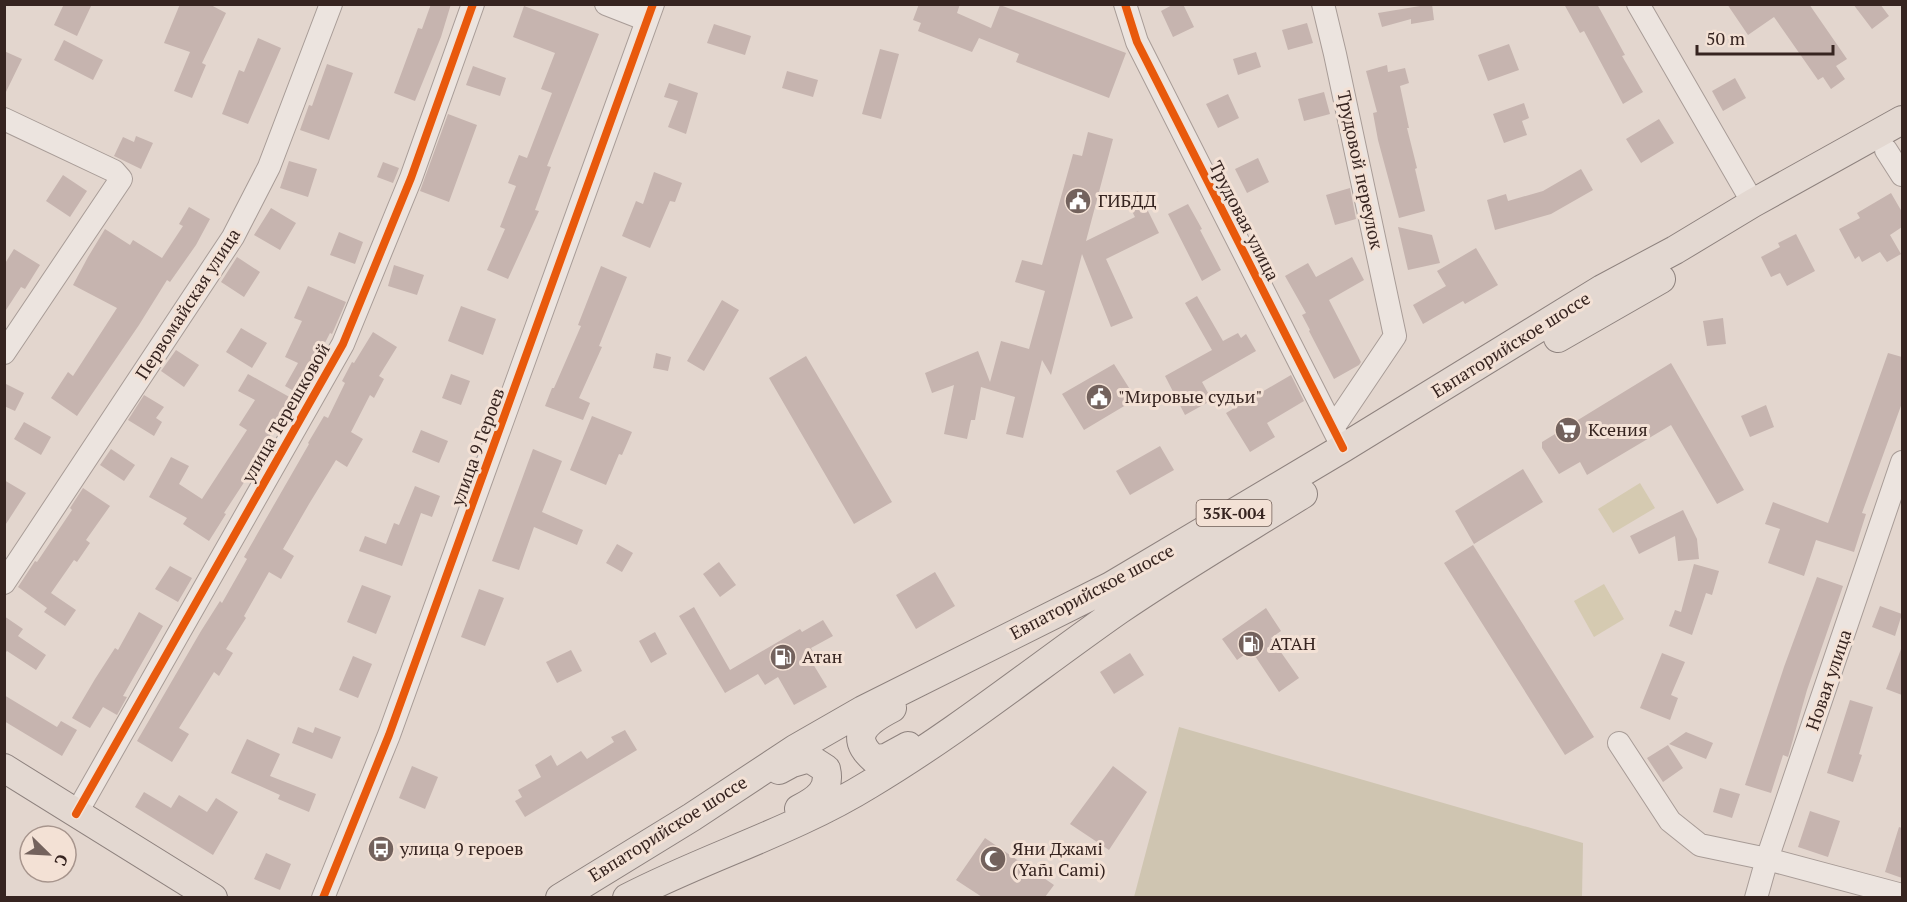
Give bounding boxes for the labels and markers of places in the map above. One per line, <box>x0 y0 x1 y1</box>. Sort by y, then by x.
public building icon: ГИБДД <box>1063 186 1093 216</box>
place label: ГИБДД <box>1098 188 1157 212</box>
public building icon: "Мировые судьи" <box>1084 382 1114 412</box>
place label: "Мировые судьи" <box>1118 384 1262 408</box>
supermarket icon: Ксения <box>1553 415 1583 445</box>
place label: Ксения <box>1588 417 1648 441</box>
fuel station icon: АТАН <box>1236 629 1266 659</box>
place label: АТАН <box>1270 631 1316 655</box>
fuel station icon: Атан <box>768 642 798 672</box>
place label: Атан <box>802 644 843 668</box>
bus stop icon: улица 9 героев <box>366 834 396 864</box>
place label: улица 9 героев <box>399 836 523 860</box>
place label: Яни Джамі (Yañı Cami) <box>1012 836 1106 881</box>
mosque icon: Яни Джамі (Yañı Cami) <box>978 844 1008 874</box>

